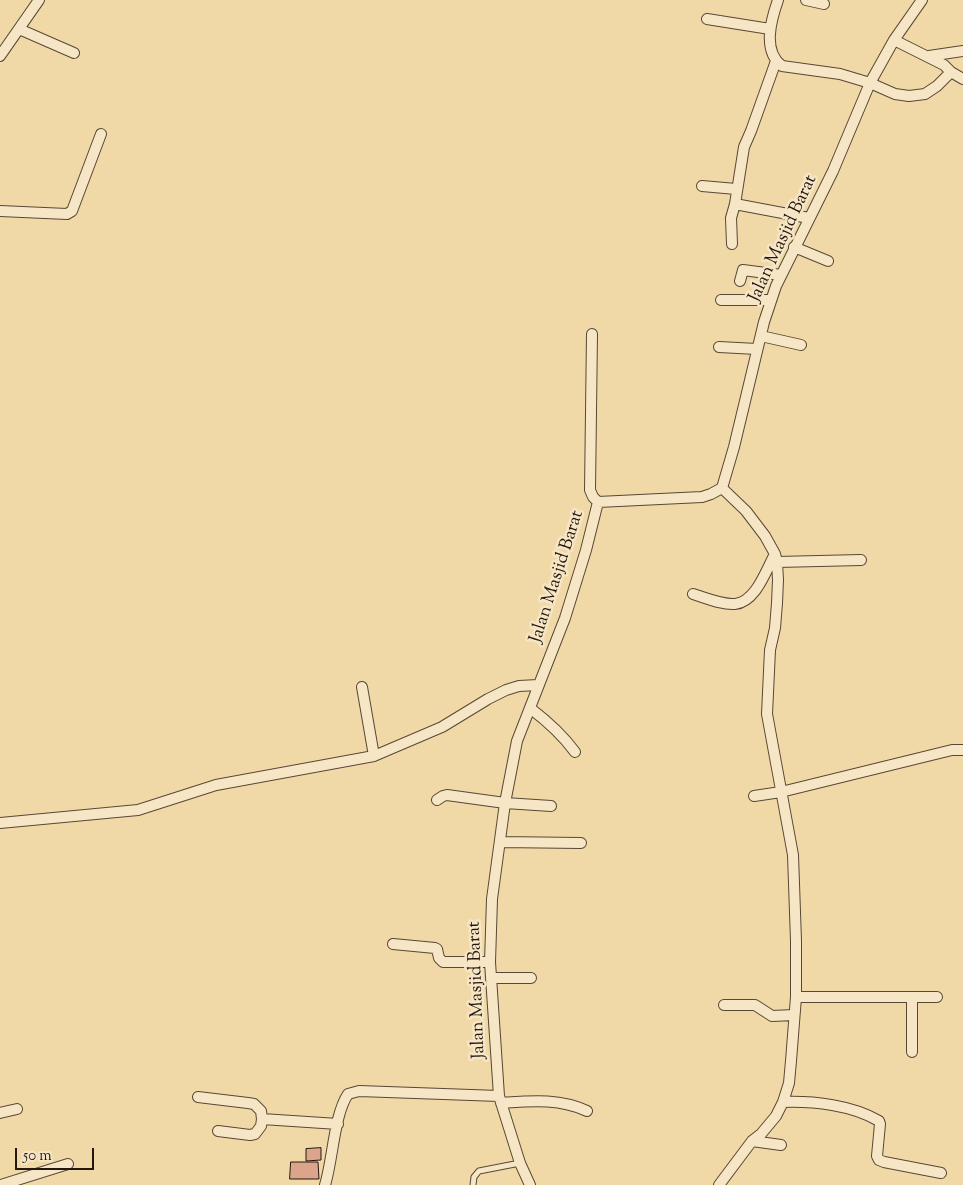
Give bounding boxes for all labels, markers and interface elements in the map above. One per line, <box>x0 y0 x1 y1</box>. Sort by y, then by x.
street label: Jalan Masjid Barat <box>745 172 823 306</box>
street label: Jalan Masjid Barat <box>526 508 590 646</box>
street label: Jalan Masjid Barat <box>465 921 491 1059</box>
scale bar <box>18 1138 96 1170</box>
text: 50 m <box>23 1146 52 1167</box>

